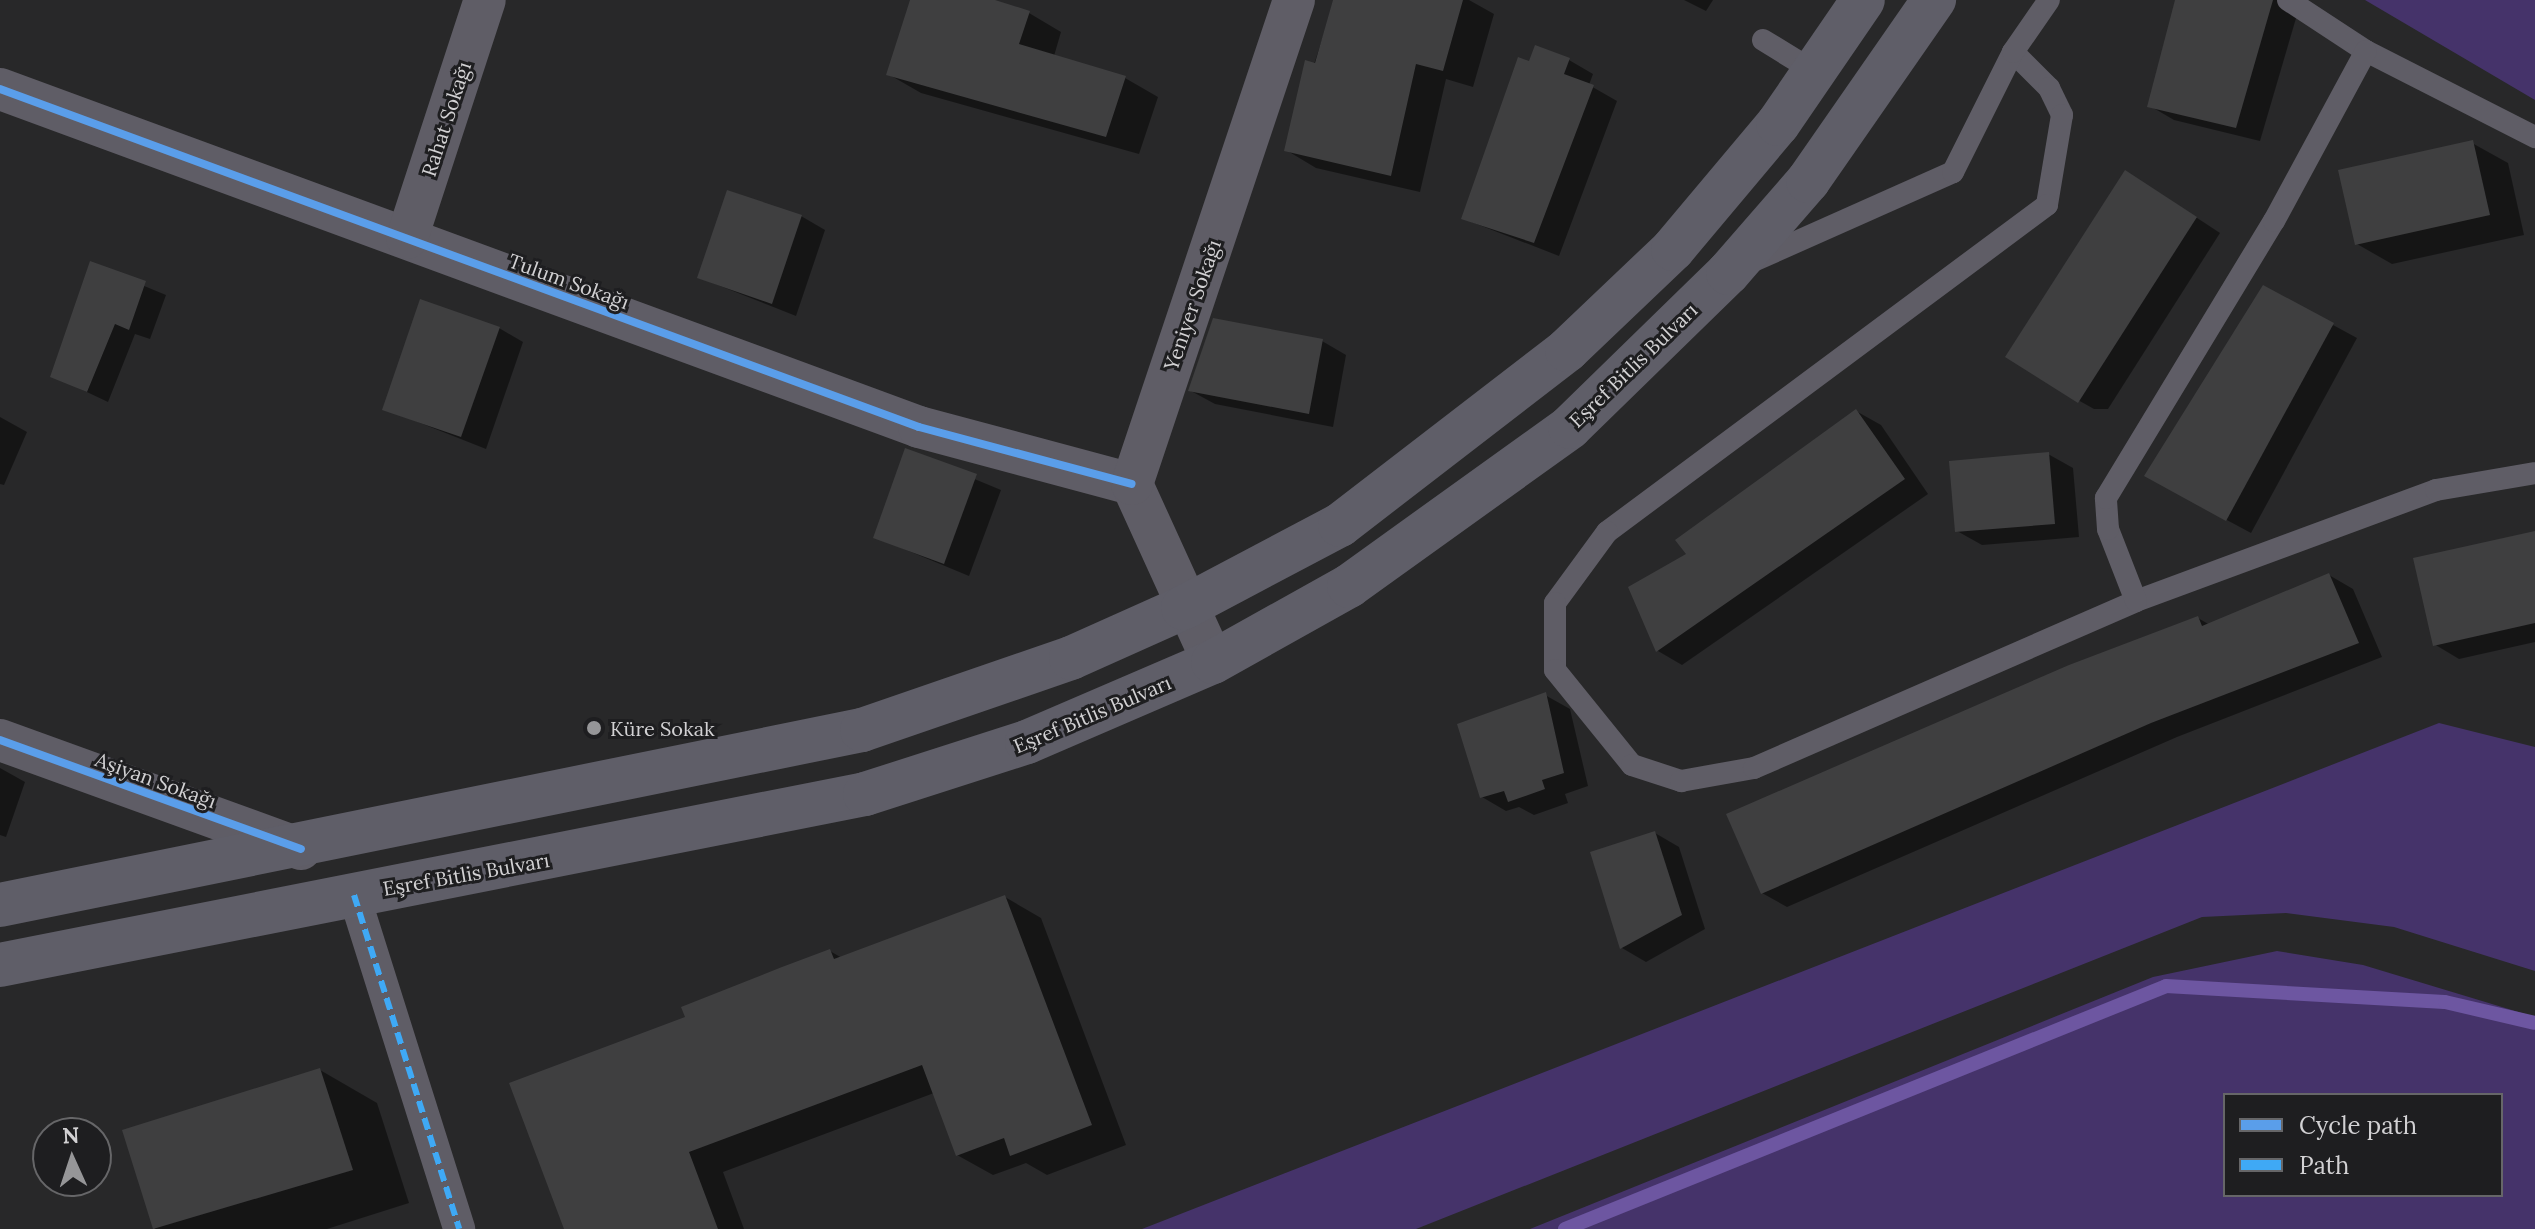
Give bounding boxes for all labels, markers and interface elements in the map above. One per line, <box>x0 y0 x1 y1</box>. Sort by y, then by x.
street label: Rahat Sokağı <box>416 59 476 179</box>
street label: Yeniyer Sokağı <box>1158 237 1226 373</box>
street label: Tulum Sokağı <box>506 248 632 314</box>
street label: Eşref Bitlis Bulvarı <box>1564 298 1702 432</box>
street label: Eşref Bitlis Bulvarı <box>1010 670 1174 758</box>
place label: Küre Sokak <box>610 716 715 740</box>
marker: Küre Sokak <box>585 719 603 737</box>
street label: Aşiyan Sokağı <box>92 747 220 813</box>
street label: Eşref Bitlis Bulvarı <box>381 848 551 900</box>
legend <box>2223 1093 2503 1197</box>
text: Cycle path <box>2299 1110 2417 1141</box>
north arrow <box>32 1117 112 1197</box>
text: N <box>62 1121 80 1149</box>
text: Path <box>2299 1150 2349 1181</box>

